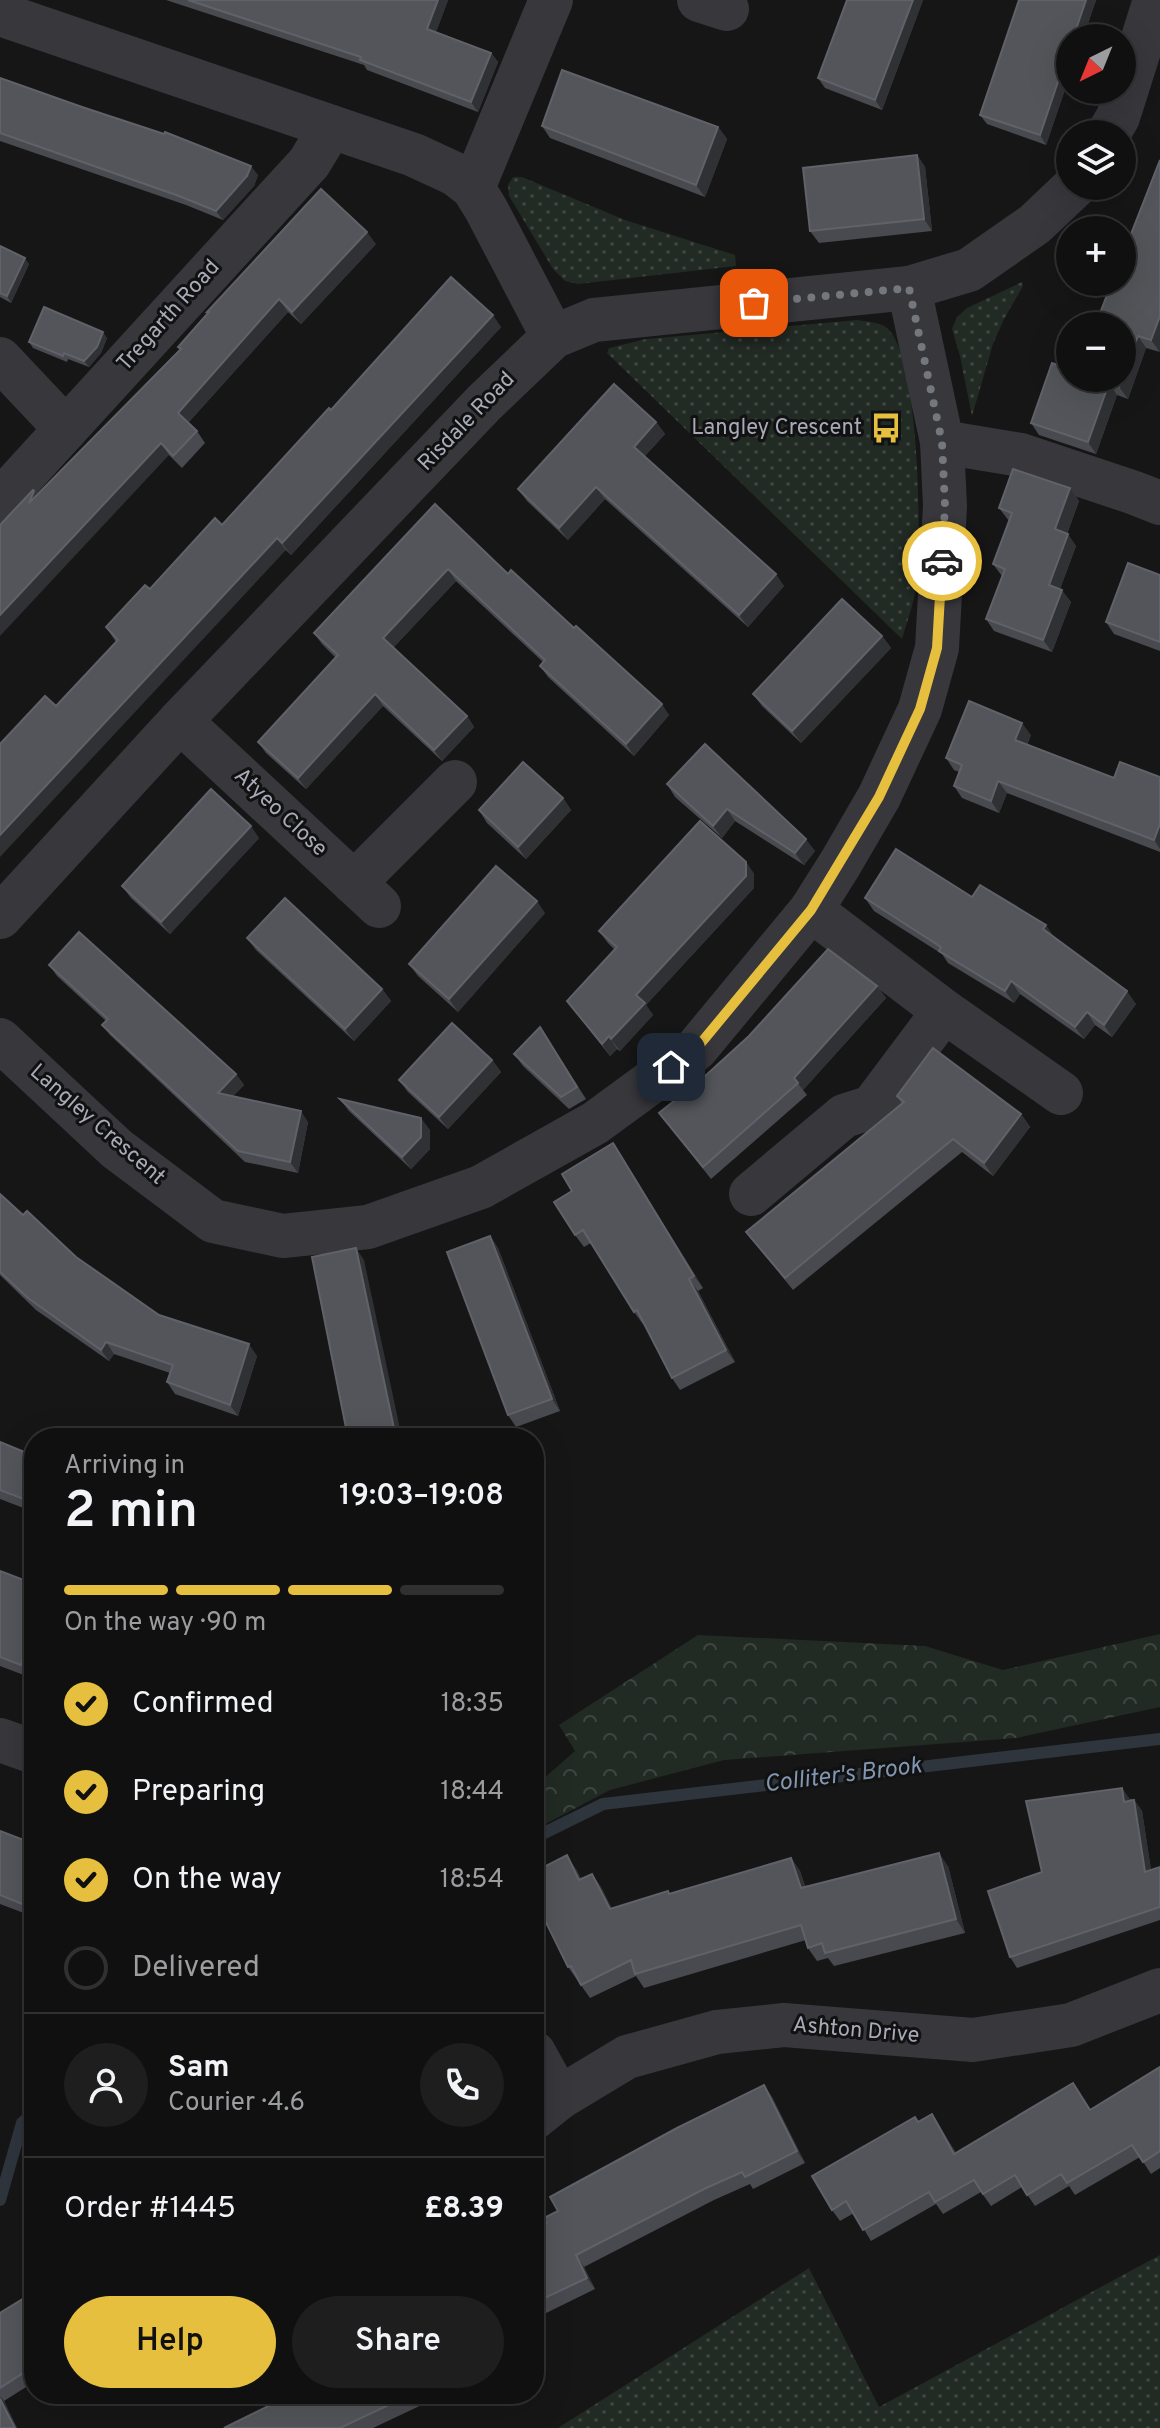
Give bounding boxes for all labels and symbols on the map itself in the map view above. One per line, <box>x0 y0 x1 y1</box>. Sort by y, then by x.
north arrow <box>1056 24 1136 104</box>
street label: Tregarth Road <box>112 255 226 377</box>
pin <box>720 269 788 337</box>
street label: Risdale Road <box>413 367 521 477</box>
bus stop icon: Langley Crescent <box>869 411 903 445</box>
place label: Langley Crescent <box>691 415 862 442</box>
courier <box>902 521 982 601</box>
street label: Atyeo Close <box>228 763 332 863</box>
pin <box>637 1033 705 1101</box>
street label: Langley Crescent <box>24 1059 170 1191</box>
water label: Colliter's Brook <box>763 1751 924 1801</box>
street label: Ashton Drive <box>791 2012 921 2050</box>

